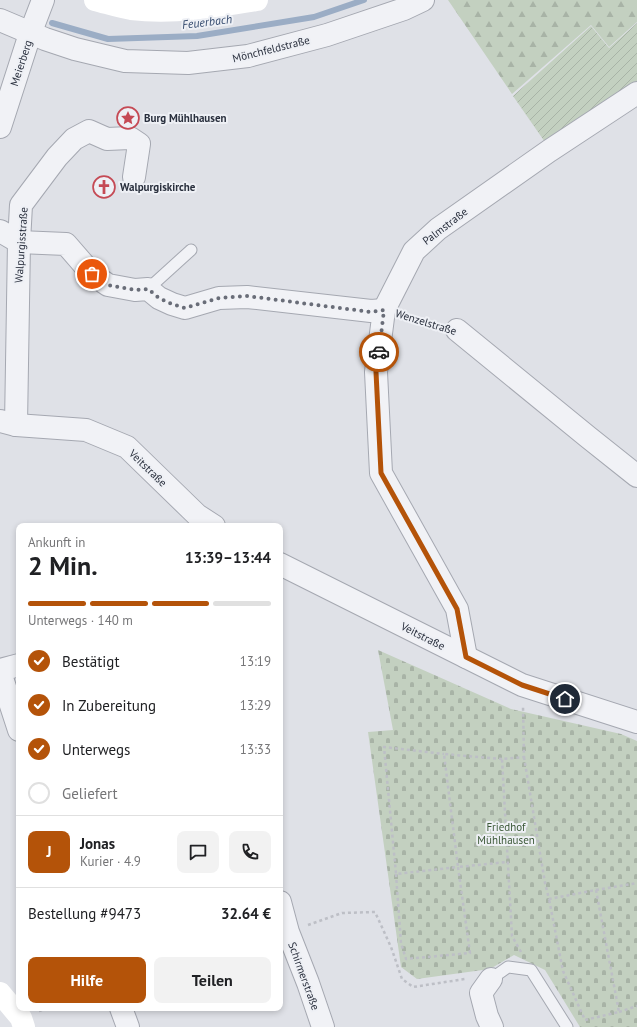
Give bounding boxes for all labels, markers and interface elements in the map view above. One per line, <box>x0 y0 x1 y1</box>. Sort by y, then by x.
water label: Feuerbach <box>181 11 233 32</box>
street label: Mönchfeldstraße <box>231 33 312 65</box>
street label: Meierberg <box>7 38 35 88</box>
place icon: Burg Mühlhausen <box>115 105 141 131</box>
place label: Burg Mühlhausen <box>144 111 227 125</box>
church icon: Walpurgiskirche <box>91 174 117 200</box>
place label: Walpurgiskirche <box>120 180 196 194</box>
street label: Palmstraße <box>420 204 471 248</box>
street label: Walpurgisstraße <box>11 206 31 283</box>
pin <box>75 257 109 291</box>
icon: bag <box>81 263 103 285</box>
street label: Wenzelstraße <box>394 306 459 338</box>
courier <box>359 332 399 372</box>
icon: car <box>368 341 390 363</box>
street label: Veitstraße <box>125 446 170 490</box>
text: Ankunft in <box>28 534 85 551</box>
text: 13:39–13:44 <box>185 548 271 567</box>
text: 2 Min. <box>28 549 98 582</box>
text: Unterwegs · 140 m <box>28 612 133 629</box>
street label: Veitstraße <box>398 619 448 653</box>
icon: check <box>28 650 50 672</box>
text: Bestätigt <box>62 652 119 671</box>
text: 13:19 <box>240 653 271 670</box>
pin <box>548 682 582 716</box>
icon: home <box>554 688 576 710</box>
icon: check <box>28 694 50 716</box>
text: In Zubereitung <box>62 696 156 715</box>
text: 13:29 <box>240 697 271 714</box>
icon: check <box>28 738 50 760</box>
text: Unterwegs <box>62 740 130 759</box>
text: 13:33 <box>240 741 271 758</box>
text: Geliefert <box>62 784 118 803</box>
park label: Friedhof Mühlhausen <box>477 820 535 847</box>
button: chat <box>177 831 219 873</box>
button: phone <box>229 831 271 873</box>
text: Jonas <box>80 834 115 853</box>
text: J <box>46 842 52 861</box>
text: Kurier · 4.9 <box>80 853 141 870</box>
text: Bestellung #9473 <box>28 904 141 923</box>
text: 32.64 € <box>221 904 271 923</box>
street label: Schirmerstraße <box>285 940 323 1012</box>
button: Hilfe <box>28 957 146 1003</box>
button: Teilen <box>154 957 271 1003</box>

